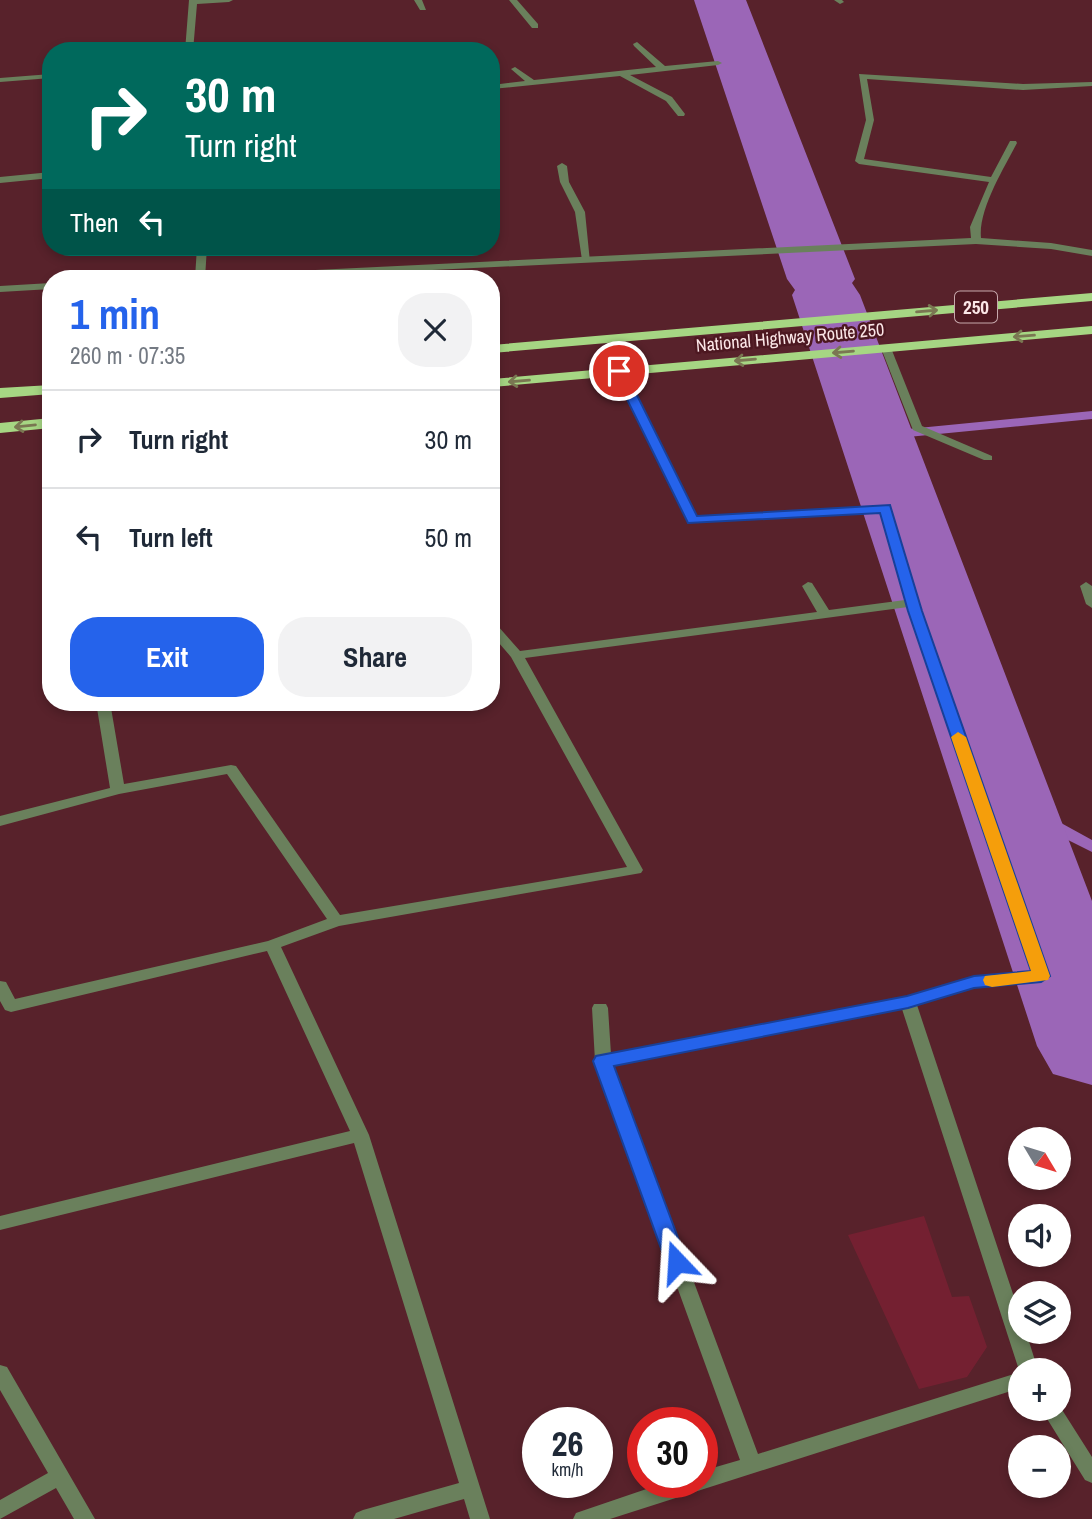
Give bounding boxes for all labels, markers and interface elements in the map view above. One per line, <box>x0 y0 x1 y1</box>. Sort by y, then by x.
text: 30 m <box>185 61 277 127</box>
icon: right <box>70 70 161 161</box>
text: Turn right <box>185 124 297 167</box>
icon: left <box>133 203 171 241</box>
text: Then <box>70 205 119 240</box>
text: 1 min <box>70 286 160 342</box>
road number: 250 <box>955 292 997 322</box>
button: close <box>398 293 472 367</box>
one-way arrow <box>915 304 938 317</box>
street label: National Highway Route 250 <box>695 316 885 358</box>
one-way arrow <box>1013 330 1036 343</box>
text: 260 m · 07:35 <box>70 340 185 371</box>
pin <box>589 341 649 401</box>
one-way arrow <box>833 346 855 359</box>
icon: arrive <box>600 352 638 390</box>
one-way arrow <box>735 354 757 367</box>
one-way arrow <box>508 375 531 388</box>
one-way arrow <box>15 419 37 432</box>
icon: right <box>70 420 108 458</box>
text: Turn right <box>129 422 228 457</box>
text: 30 m <box>425 422 472 457</box>
icon: left <box>70 518 108 556</box>
text: Turn left <box>129 520 213 555</box>
text: 50 m <box>425 520 472 555</box>
button: Exit <box>70 617 264 697</box>
button: Share <box>278 617 472 697</box>
north arrow <box>1008 1127 1071 1190</box>
map controls <box>1008 1127 1071 1498</box>
button: sound <box>1008 1204 1071 1267</box>
position arrow <box>640 1225 714 1299</box>
button: layers <box>1008 1281 1071 1344</box>
button: + <box>1008 1358 1071 1421</box>
speed limit sign: 30 <box>627 1407 718 1498</box>
text: 26 <box>552 1420 583 1467</box>
button: − <box>1008 1435 1071 1498</box>
text: km/h <box>552 1457 584 1482</box>

